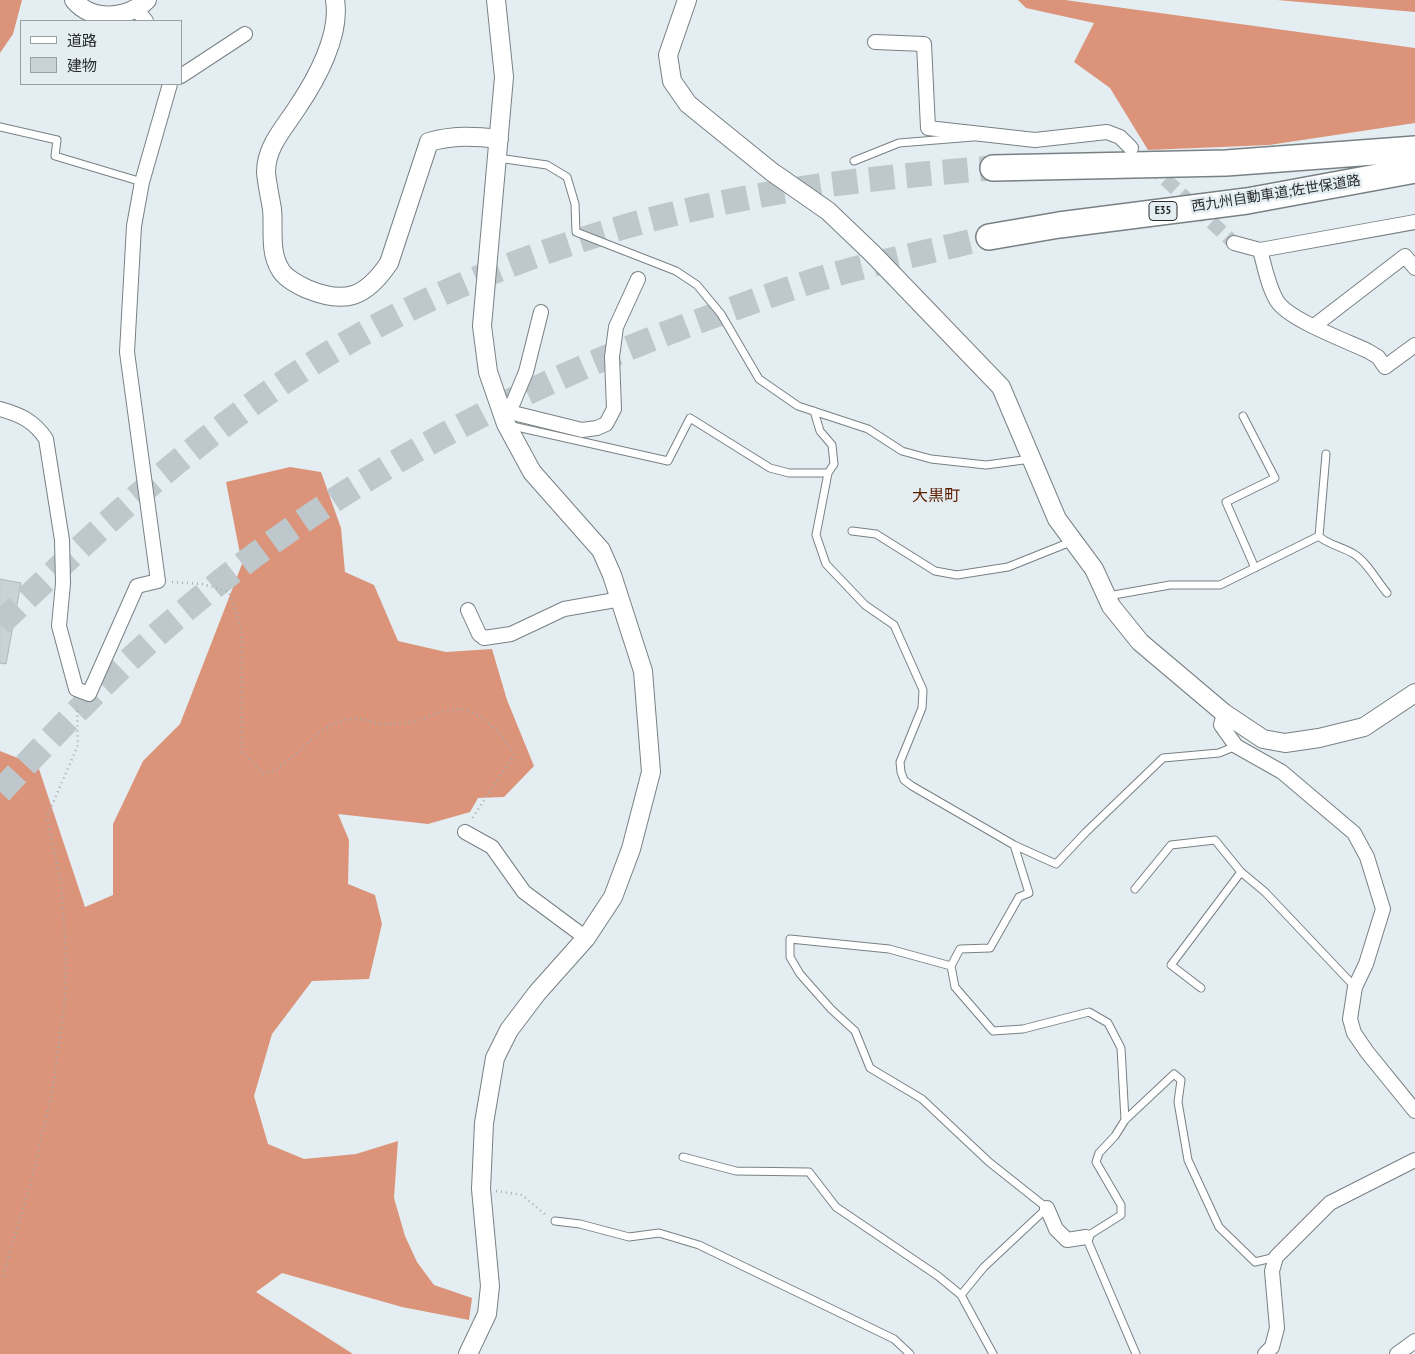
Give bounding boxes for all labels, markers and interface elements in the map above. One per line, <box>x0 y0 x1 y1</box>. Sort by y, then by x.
legend <box>20 20 182 85</box>
text: 道路 <box>67 31 97 50</box>
text: 建物 <box>67 56 97 75</box>
street label: 西九州自動車道;佐世保道路 <box>1190 172 1362 216</box>
road number: E35 <box>1149 202 1177 220</box>
district label: 大黒町 <box>912 486 960 506</box>

